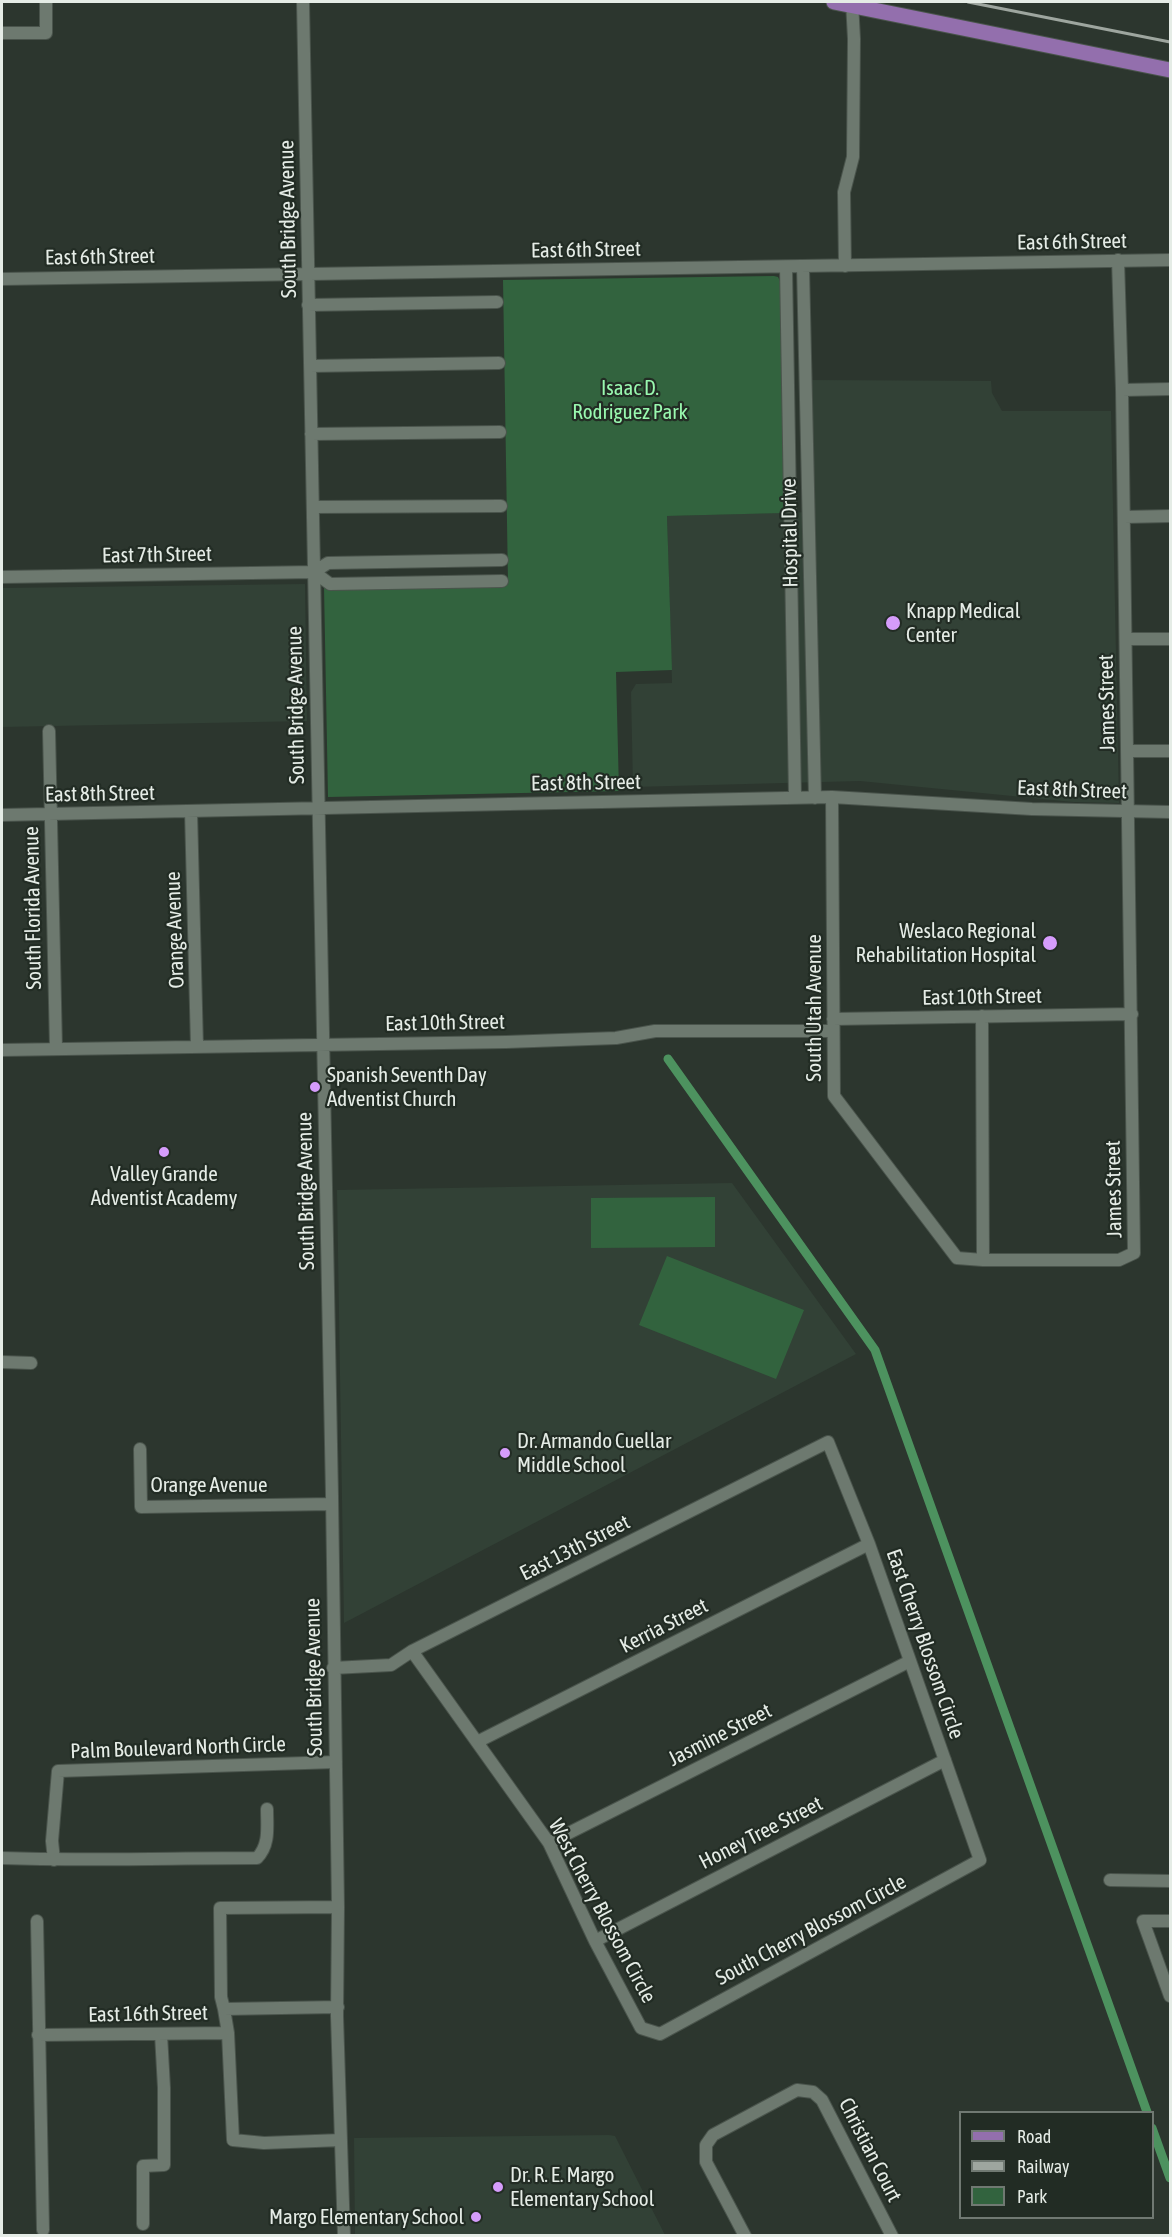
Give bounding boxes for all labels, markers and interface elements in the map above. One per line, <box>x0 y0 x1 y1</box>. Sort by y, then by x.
street label: South Bridge Avenue <box>274 140 302 298</box>
street label: East 6th Street <box>1017 228 1127 256</box>
street label: East 6th Street <box>531 236 641 264</box>
street label: East 6th Street <box>45 243 155 271</box>
park label: Isaac D. Rodriguez Park <box>572 375 688 425</box>
street label: Hospital Drive <box>776 478 804 588</box>
street label: East 7th Street <box>102 541 212 569</box>
place label: Knapp Medical Center <box>906 598 1020 648</box>
marker: Knapp Medical Center <box>884 614 902 632</box>
street label: South Bridge Avenue <box>282 626 310 784</box>
street label: James Street <box>1094 654 1120 752</box>
street label: East 8th Street <box>531 769 641 797</box>
street label: East 8th Street <box>1017 775 1127 805</box>
street label: East 8th Street <box>45 780 155 808</box>
street label: South Florida Avenue <box>19 826 47 990</box>
street label: Orange Avenue <box>160 871 190 989</box>
place label: Weslaco Regional Rehabilitation Hospital <box>856 918 1036 968</box>
street label: South Utah Avenue <box>801 934 827 1082</box>
marker: Weslaco Regional Rehabilitation Hospital <box>1041 934 1059 952</box>
street label: East 10th Street <box>922 983 1042 1011</box>
street label: East 10th Street <box>385 1009 505 1037</box>
place label: Spanish Seventh Day Adventist Church <box>327 1062 487 1112</box>
marker: Spanish Seventh Day Adventist Church <box>308 1080 322 1094</box>
street label: South Bridge Avenue <box>292 1112 320 1270</box>
street label: James Street <box>1101 1140 1127 1238</box>
marker: Valley Grande Adventist Academy <box>157 1145 171 1159</box>
place label: Valley Grande Adventist Academy <box>91 1161 237 1211</box>
place label: Dr. Armando Cuellar Middle School <box>517 1428 671 1478</box>
marker: Dr. Armando Cuellar Middle School <box>498 1446 512 1460</box>
street label: Orange Avenue <box>150 1472 268 1498</box>
street label: East 13th Street <box>516 1510 634 1586</box>
street label: East Cherry Blossom Circle <box>881 1546 969 1742</box>
street label: Kerria Street <box>616 1593 712 1659</box>
street label: South Bridge Avenue <box>300 1598 328 1756</box>
street label: Jasmine Street <box>664 1698 776 1772</box>
street label: Palm Boulevard North Circle <box>70 1732 286 1764</box>
street label: Honey Tree Street <box>695 1791 827 1875</box>
street label: West Cherry Blossom Circle <box>543 1815 661 2007</box>
street label: South Cherry Blossom Circle <box>711 1869 911 1991</box>
street label: East 16th Street <box>88 2000 208 2028</box>
street label: Christian Court <box>833 2094 907 2206</box>
legend <box>959 2111 1154 2219</box>
text: Road <box>1017 2126 1051 2147</box>
text: Railway <box>1017 2156 1069 2177</box>
place label: Dr. R. E. Margo Elementary School <box>510 2162 654 2212</box>
marker: Dr. R. E. Margo Elementary School <box>491 2180 505 2194</box>
text: Park <box>1017 2186 1047 2207</box>
place label: Margo Elementary School <box>269 2204 464 2230</box>
marker: Margo Elementary School <box>469 2210 483 2224</box>

